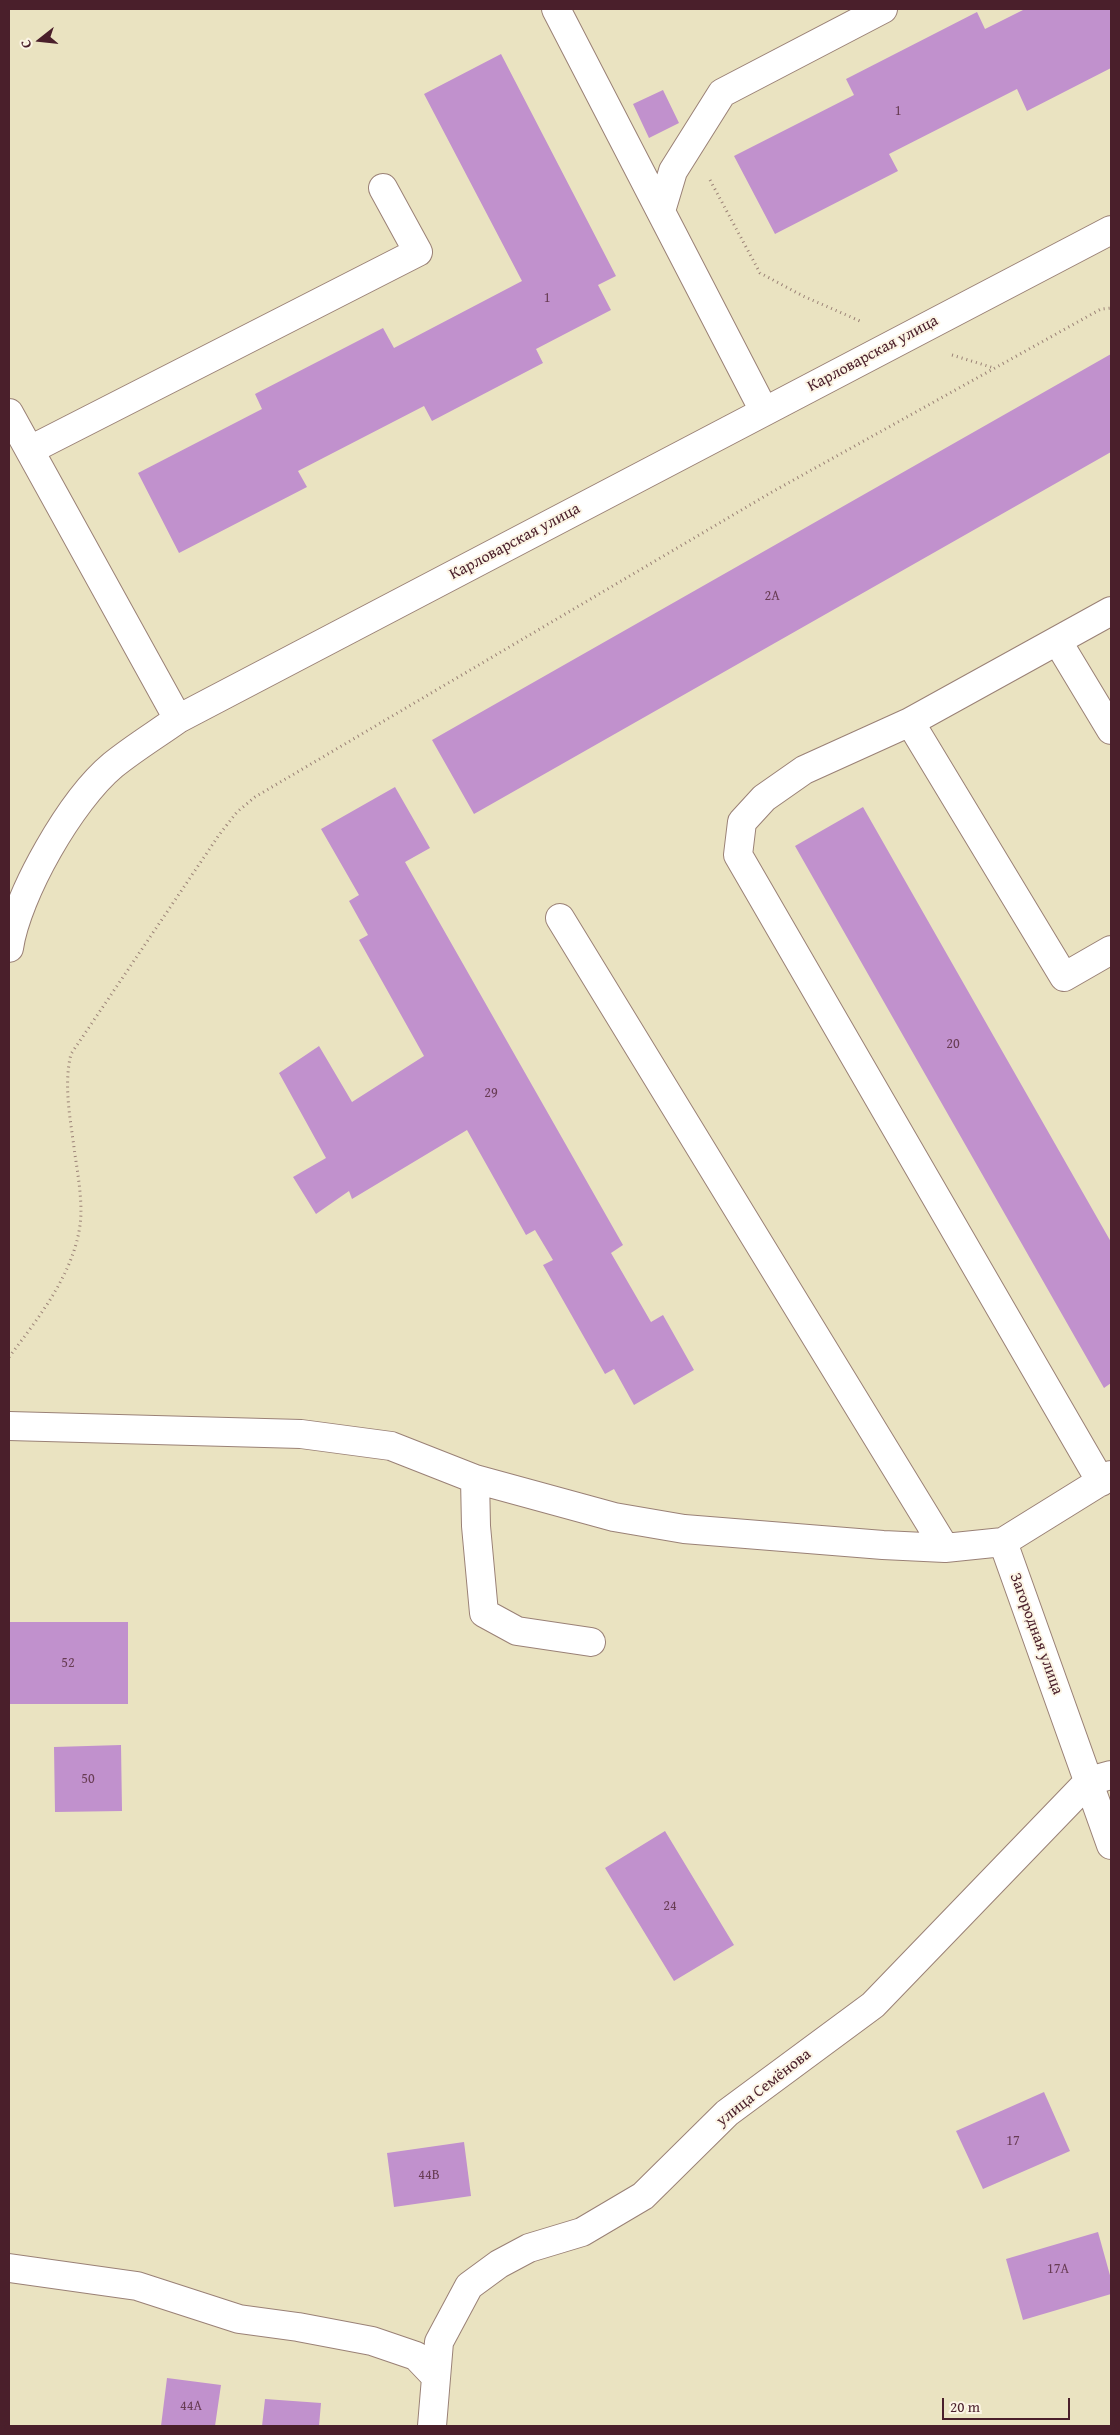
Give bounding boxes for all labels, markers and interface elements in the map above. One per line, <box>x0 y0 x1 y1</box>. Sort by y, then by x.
north arrow <box>15 15 65 65</box>
text: С <box>15 38 36 51</box>
house number: 1 <box>895 103 901 119</box>
house number: 1 <box>544 290 550 306</box>
street label: Карловарская улица <box>804 311 942 397</box>
street label: Карловарская улица <box>446 499 584 585</box>
house number: 2А <box>764 588 780 604</box>
house number: 20 <box>946 1036 960 1052</box>
house number: 29 <box>484 1085 498 1101</box>
street label: Загородная улица <box>1005 1571 1067 1697</box>
house number: 52 <box>61 1655 75 1671</box>
house number: 50 <box>81 1771 95 1787</box>
house number: 24 <box>663 1898 677 1914</box>
street label: улица Семёнова <box>713 2045 815 2131</box>
house number: 17 <box>1006 2133 1020 2149</box>
house number: 44В <box>418 2167 440 2183</box>
house number: 17А <box>1047 2261 1069 2277</box>
scale bar <box>945 2388 1072 2420</box>
text: 20 m <box>950 2396 980 2417</box>
house number: 44А <box>180 2398 202 2414</box>

